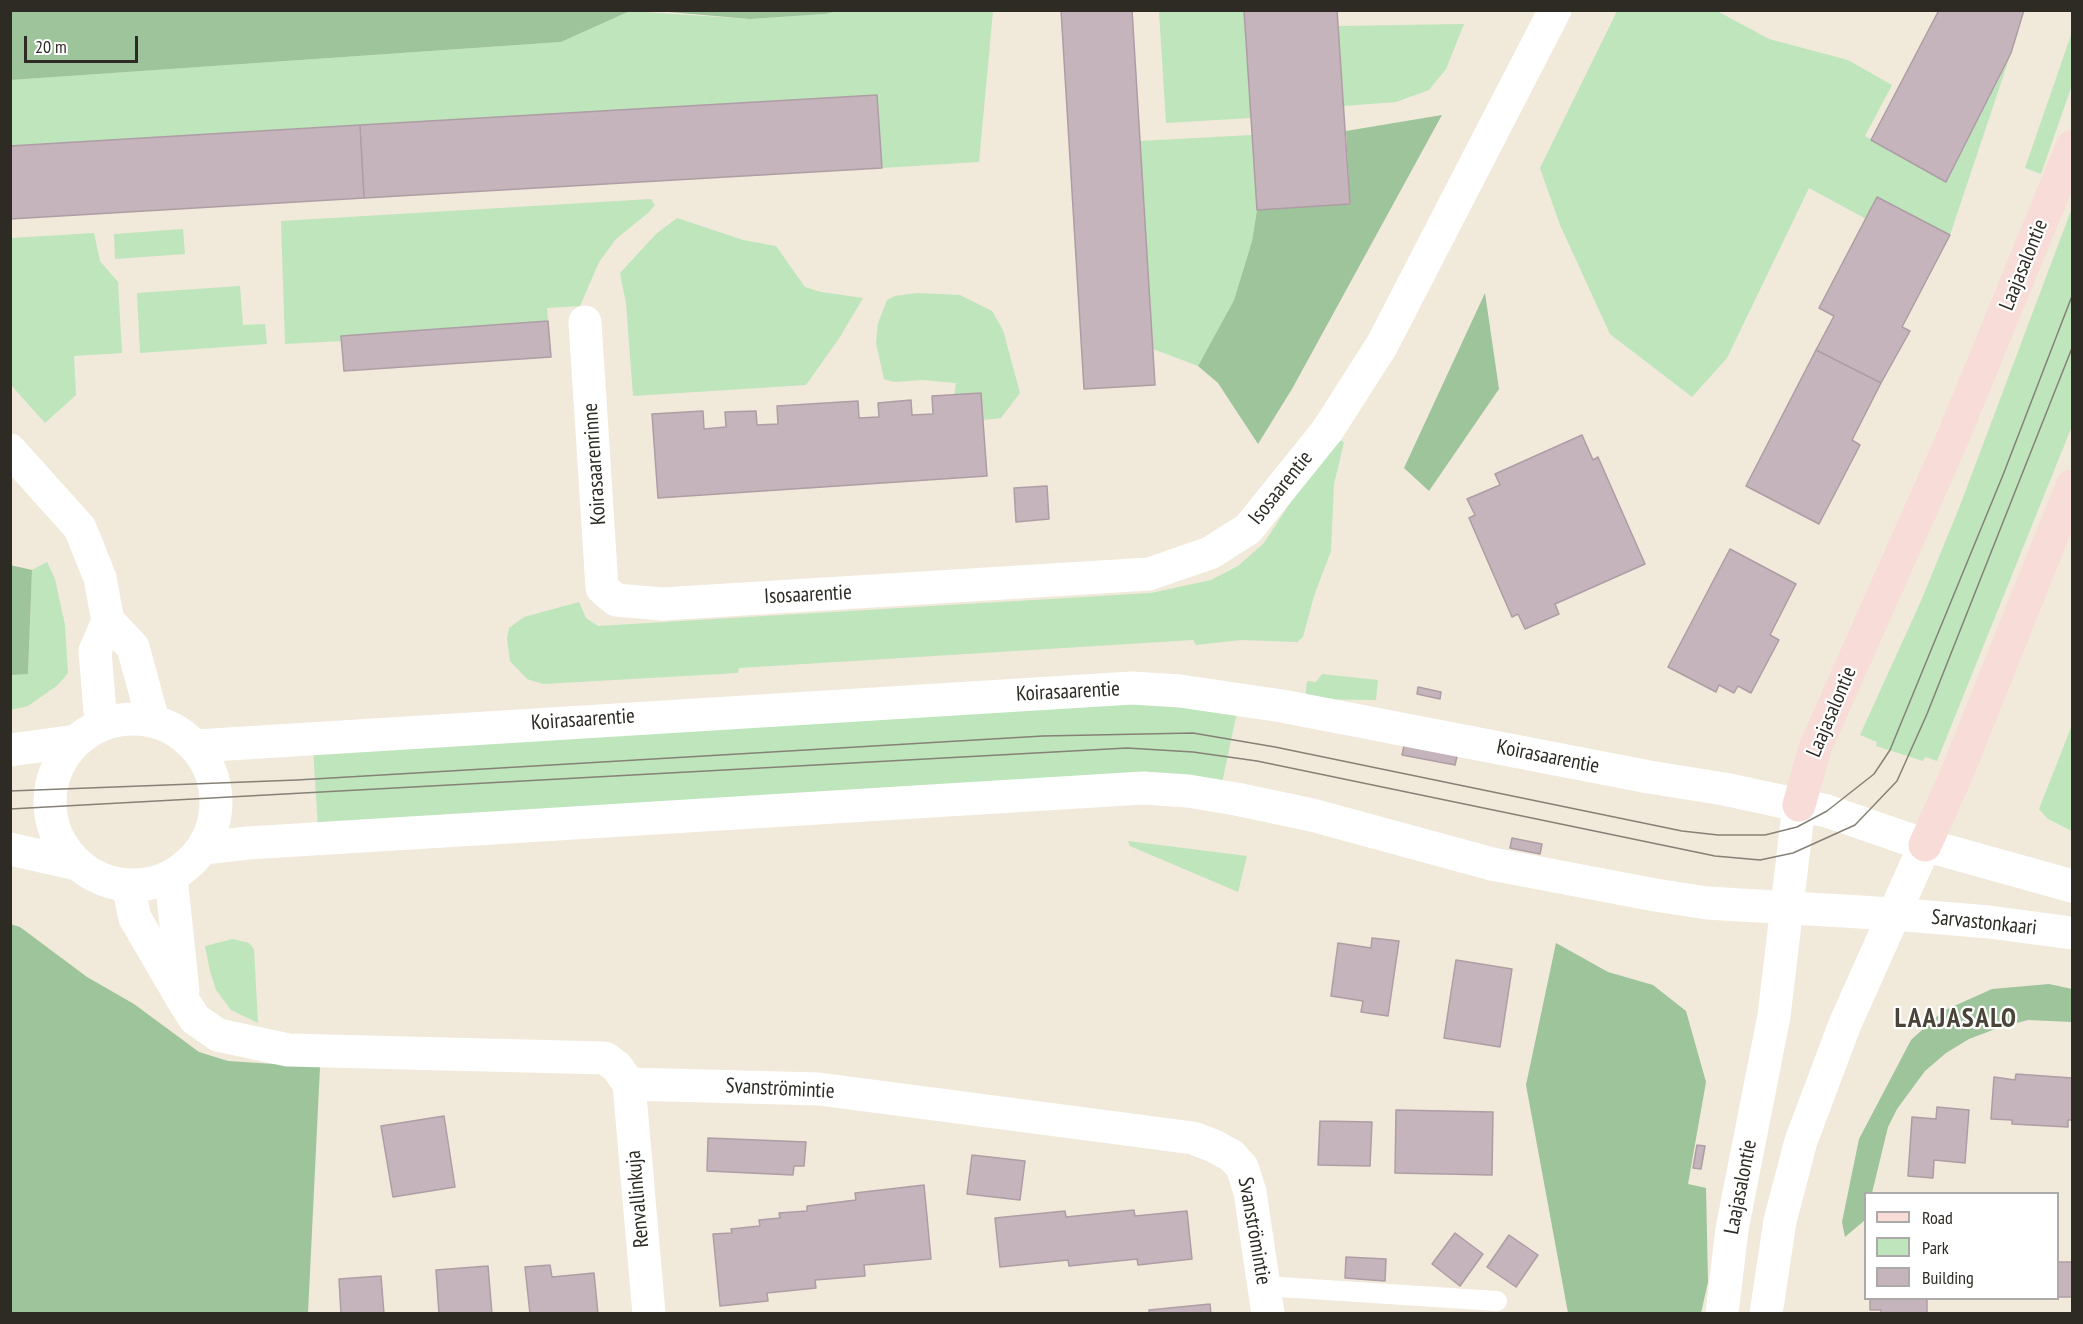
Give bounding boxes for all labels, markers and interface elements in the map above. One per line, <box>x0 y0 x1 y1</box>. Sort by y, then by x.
scale bar <box>27 24 141 62</box>
text: 20 m <box>35 35 67 58</box>
street label: Laajasalontie <box>1994 216 2054 314</box>
street label: Koirasaarenrinne <box>578 402 612 526</box>
street label: Isosaarentie <box>1244 446 1318 530</box>
street label: Isosaarentie <box>764 580 852 610</box>
street label: Laajasalontie <box>1802 663 1862 761</box>
street label: Koirasaarentie <box>1015 677 1121 707</box>
street label: Koirasaarentie <box>530 704 636 736</box>
street label: Koirasaarentie <box>1495 735 1601 779</box>
street label: Sarvastonkaari <box>1930 905 2038 941</box>
district label: LAAJASALO <box>1895 1003 2017 1035</box>
street label: Svanströmintie <box>725 1074 835 1104</box>
street label: Laajasalontie <box>1719 1138 1763 1236</box>
street label: Renvallinkuja <box>621 1149 655 1249</box>
street label: Svanströmintie <box>1232 1175 1276 1287</box>
legend <box>1864 1192 2059 1300</box>
text: Road <box>1922 1206 1953 1229</box>
text: Park <box>1922 1236 1949 1259</box>
text: Building <box>1922 1266 1974 1289</box>

